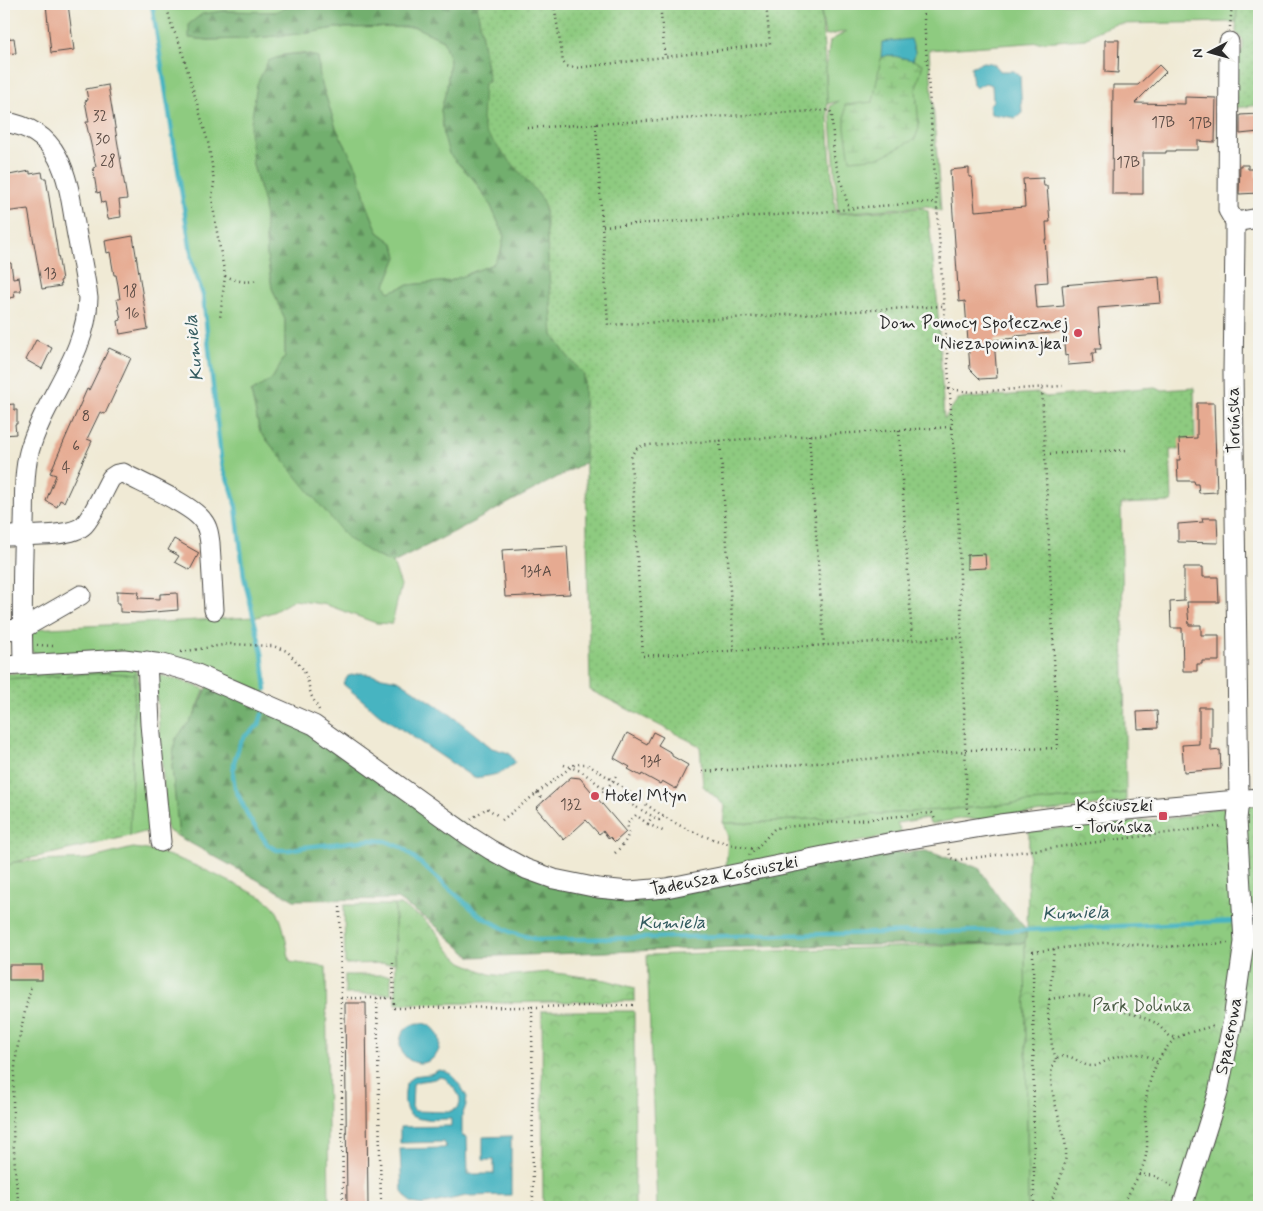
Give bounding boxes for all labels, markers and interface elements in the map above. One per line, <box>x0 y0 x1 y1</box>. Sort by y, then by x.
north arrow <box>1186 28 1236 78</box>
text: N <box>1189 48 1208 59</box>
house number: 32 <box>93 107 107 127</box>
house number: 17B <box>1151 113 1175 133</box>
house number: 17B <box>1188 114 1212 134</box>
house number: 30 <box>95 130 111 150</box>
house number: 28 <box>100 152 116 172</box>
house number: 17B <box>1116 153 1140 173</box>
house number: 13 <box>43 264 57 284</box>
house number: 18 <box>123 282 137 302</box>
house number: 16 <box>124 304 140 324</box>
place label: Dom Pomocy Społecznej "Niezapominajka" <box>879 311 1068 356</box>
water label: Kumiela <box>178 313 210 383</box>
marker: Dom Pomocy Społecznej "Niezapominajka" <box>1072 327 1084 339</box>
street label: Toruńska <box>1221 387 1247 453</box>
house number: 8 <box>82 407 90 427</box>
house number: 6 <box>72 437 80 457</box>
house number: 4 <box>62 458 71 478</box>
house number: 134A <box>520 562 552 582</box>
house number: 134 <box>640 752 662 772</box>
place label: Hotel Młyn <box>605 784 687 808</box>
marker: Hotel Młyn <box>589 790 601 802</box>
place label: Kościuszki - Toruńska <box>1074 794 1153 839</box>
house number: 132 <box>560 795 582 815</box>
marker: Kościuszki - Toruńska <box>1157 810 1169 822</box>
street label: Tadeusza Kościuszki <box>648 850 800 902</box>
water label: Kumiela <box>1042 899 1110 927</box>
water label: Kumiela <box>638 910 706 936</box>
park label: Park Dolinka <box>1092 994 1192 1018</box>
street label: Spacerowa <box>1210 995 1248 1077</box>

